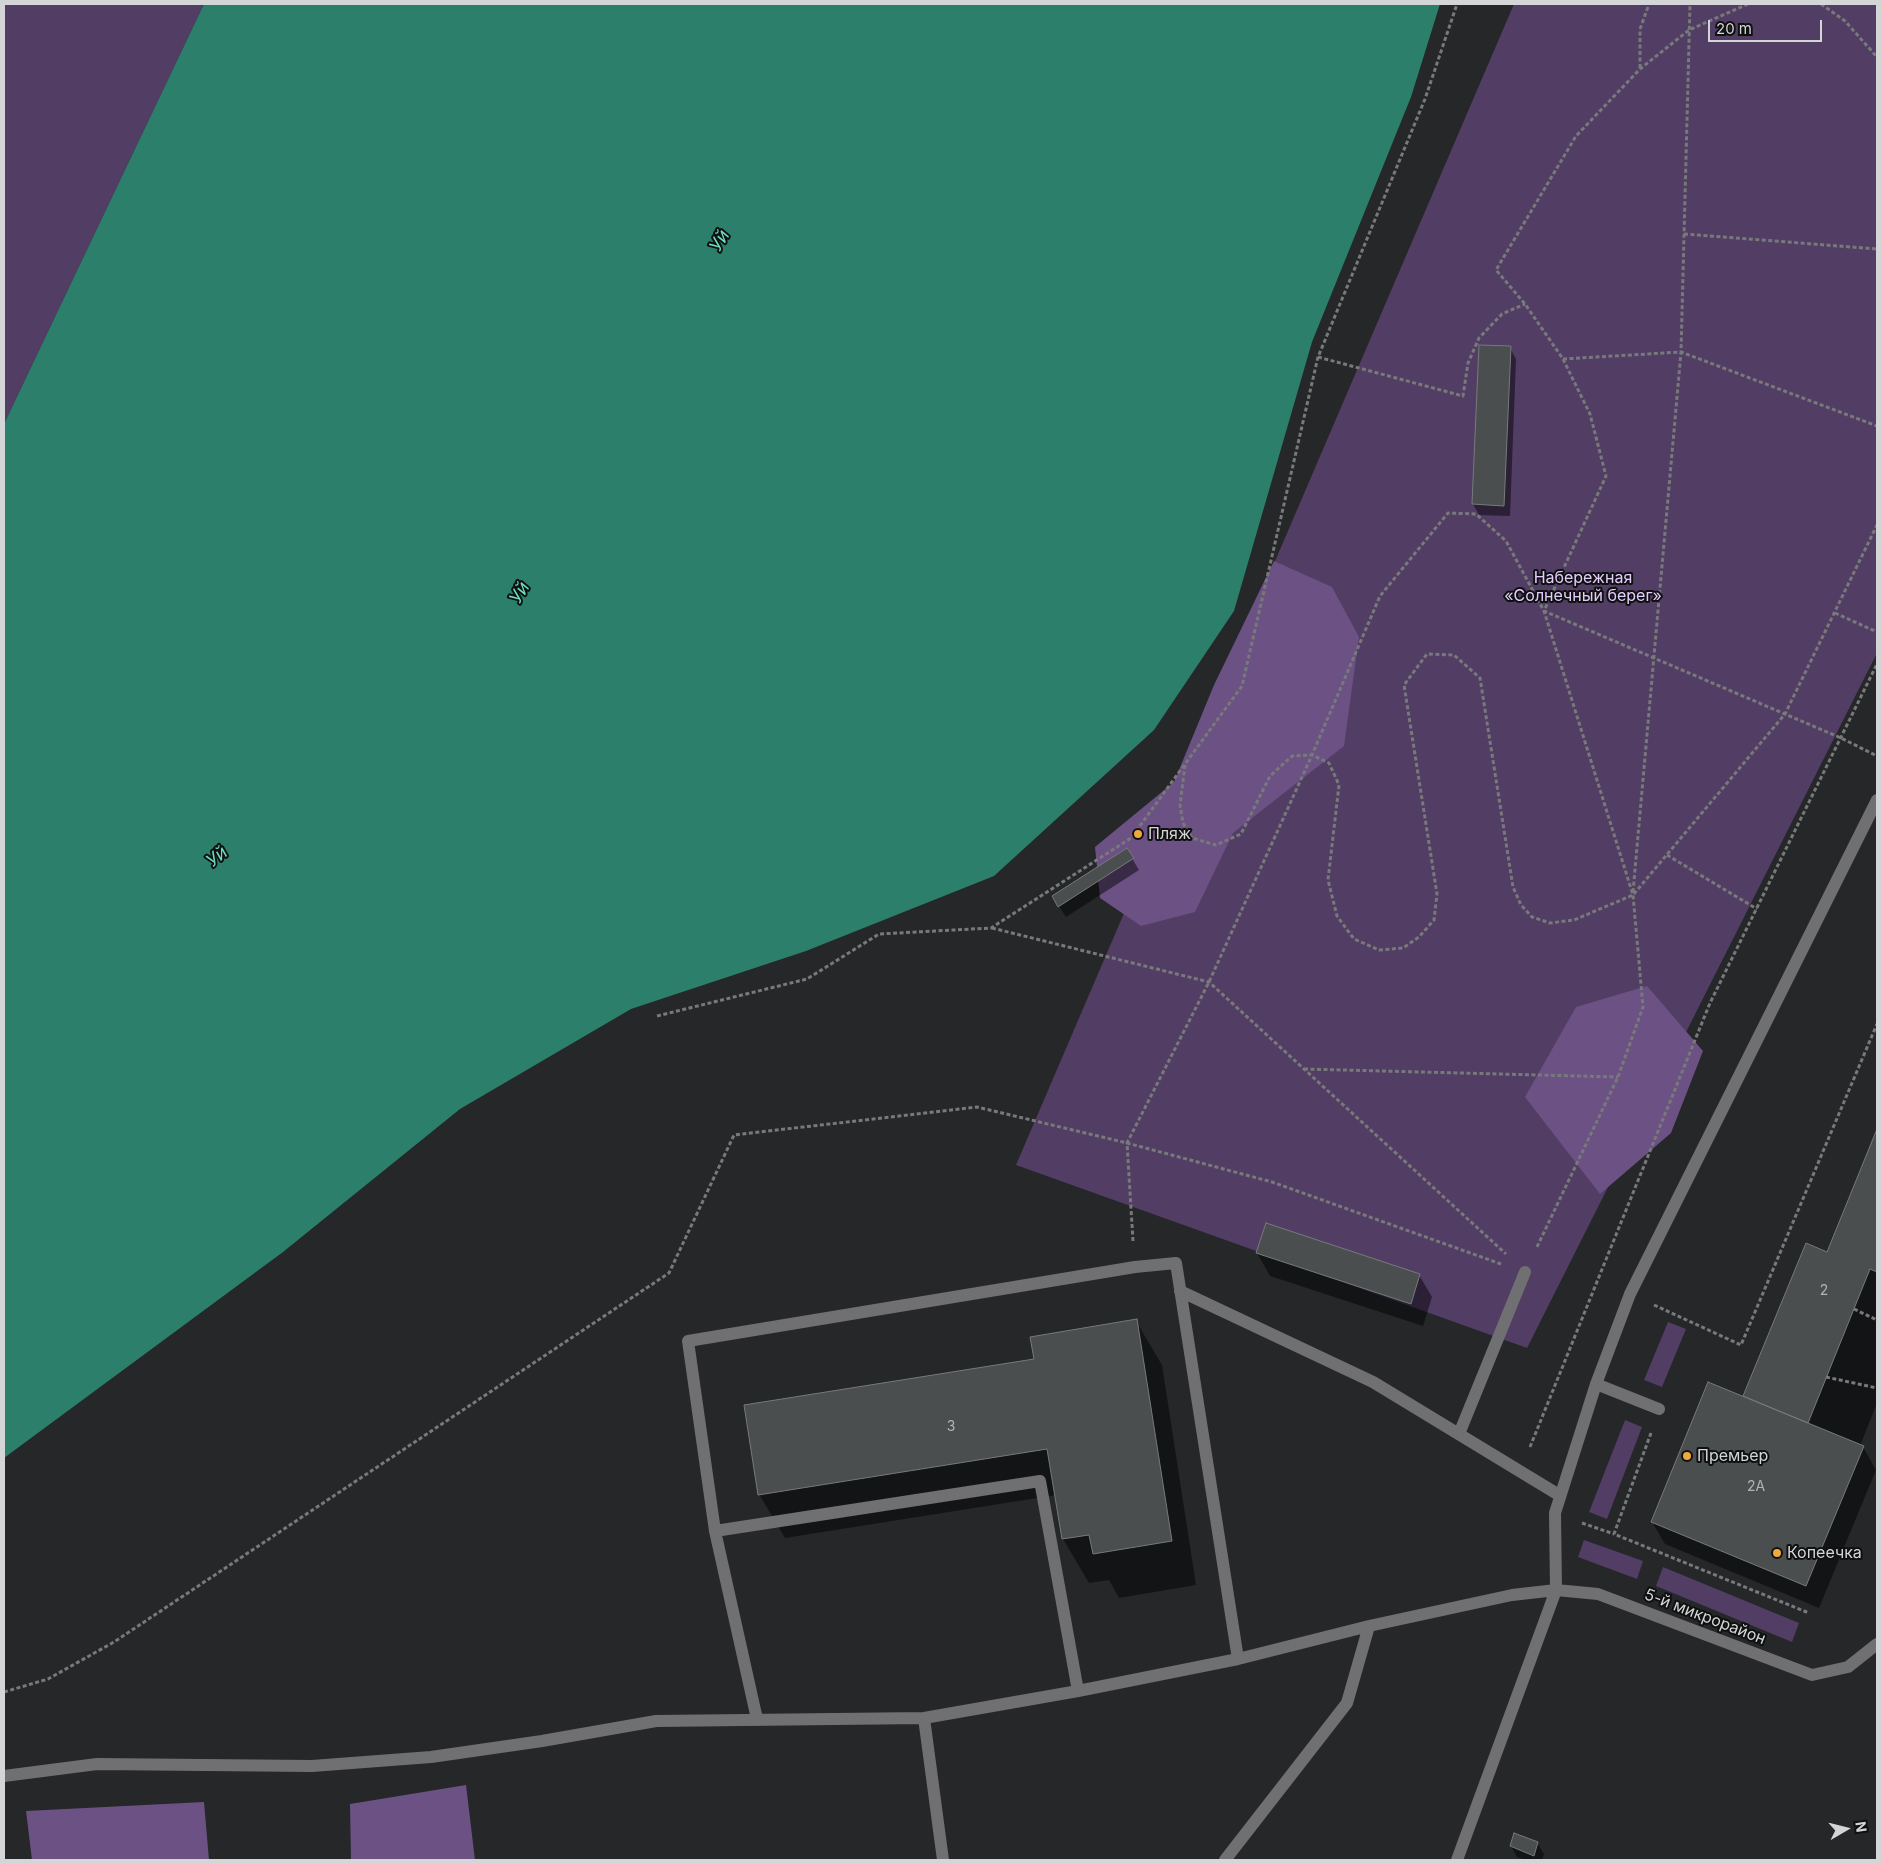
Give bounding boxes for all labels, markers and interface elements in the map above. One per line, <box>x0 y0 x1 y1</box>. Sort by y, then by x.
scale bar <box>1711 10 1825 42</box>
text: 20 m <box>1716 19 1752 38</box>
water label: Уй <box>705 226 735 256</box>
park label: Набережная «Солнечный берег» <box>1504 568 1662 606</box>
water label: Уй <box>505 578 535 608</box>
place label: Пляж <box>1148 824 1191 844</box>
marker: Пляж <box>1132 828 1144 840</box>
water label: Уй <box>202 842 232 872</box>
house number: 2 <box>1820 1283 1828 1299</box>
house number: 3 <box>947 1419 955 1435</box>
place label: Премьер <box>1697 1446 1768 1466</box>
marker: Премьер <box>1681 1450 1693 1462</box>
house number: 2А <box>1747 1479 1765 1495</box>
place label: Копеечка <box>1787 1543 1862 1563</box>
marker: Копеечка <box>1771 1547 1783 1559</box>
street label: 5-й микрорайон <box>1642 1585 1768 1649</box>
north arrow <box>1821 1804 1871 1854</box>
text: N <box>1852 1820 1871 1833</box>

